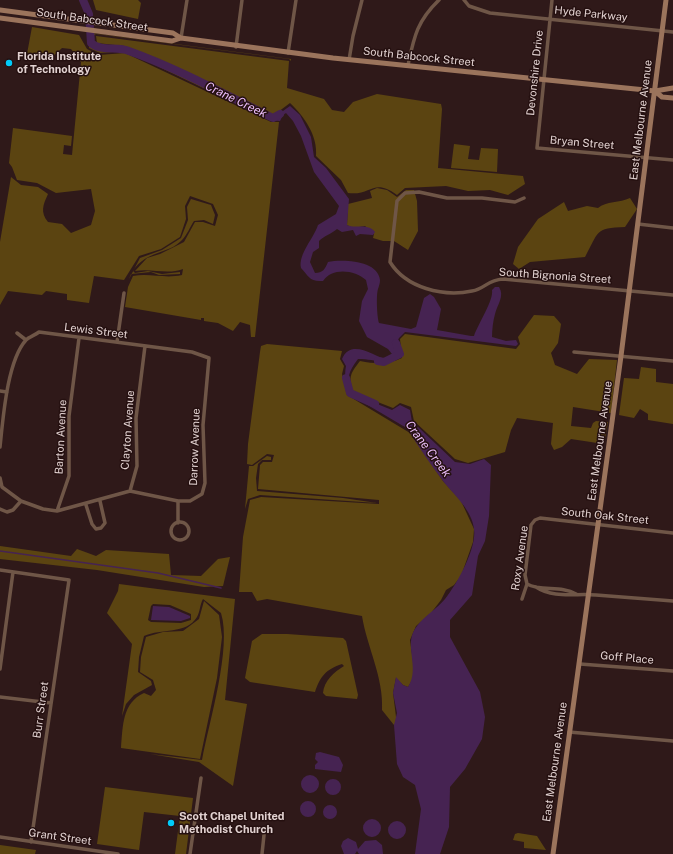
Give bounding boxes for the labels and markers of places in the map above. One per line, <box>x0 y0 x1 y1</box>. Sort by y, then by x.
place label: Florida Institute of Technology <box>17 50 101 76</box>
marker: Florida Institute of Technology <box>4 58 14 68</box>
place label: Scott Chapel United Methodist Church <box>179 810 285 836</box>
marker: Scott Chapel United Methodist Church <box>166 818 176 828</box>

